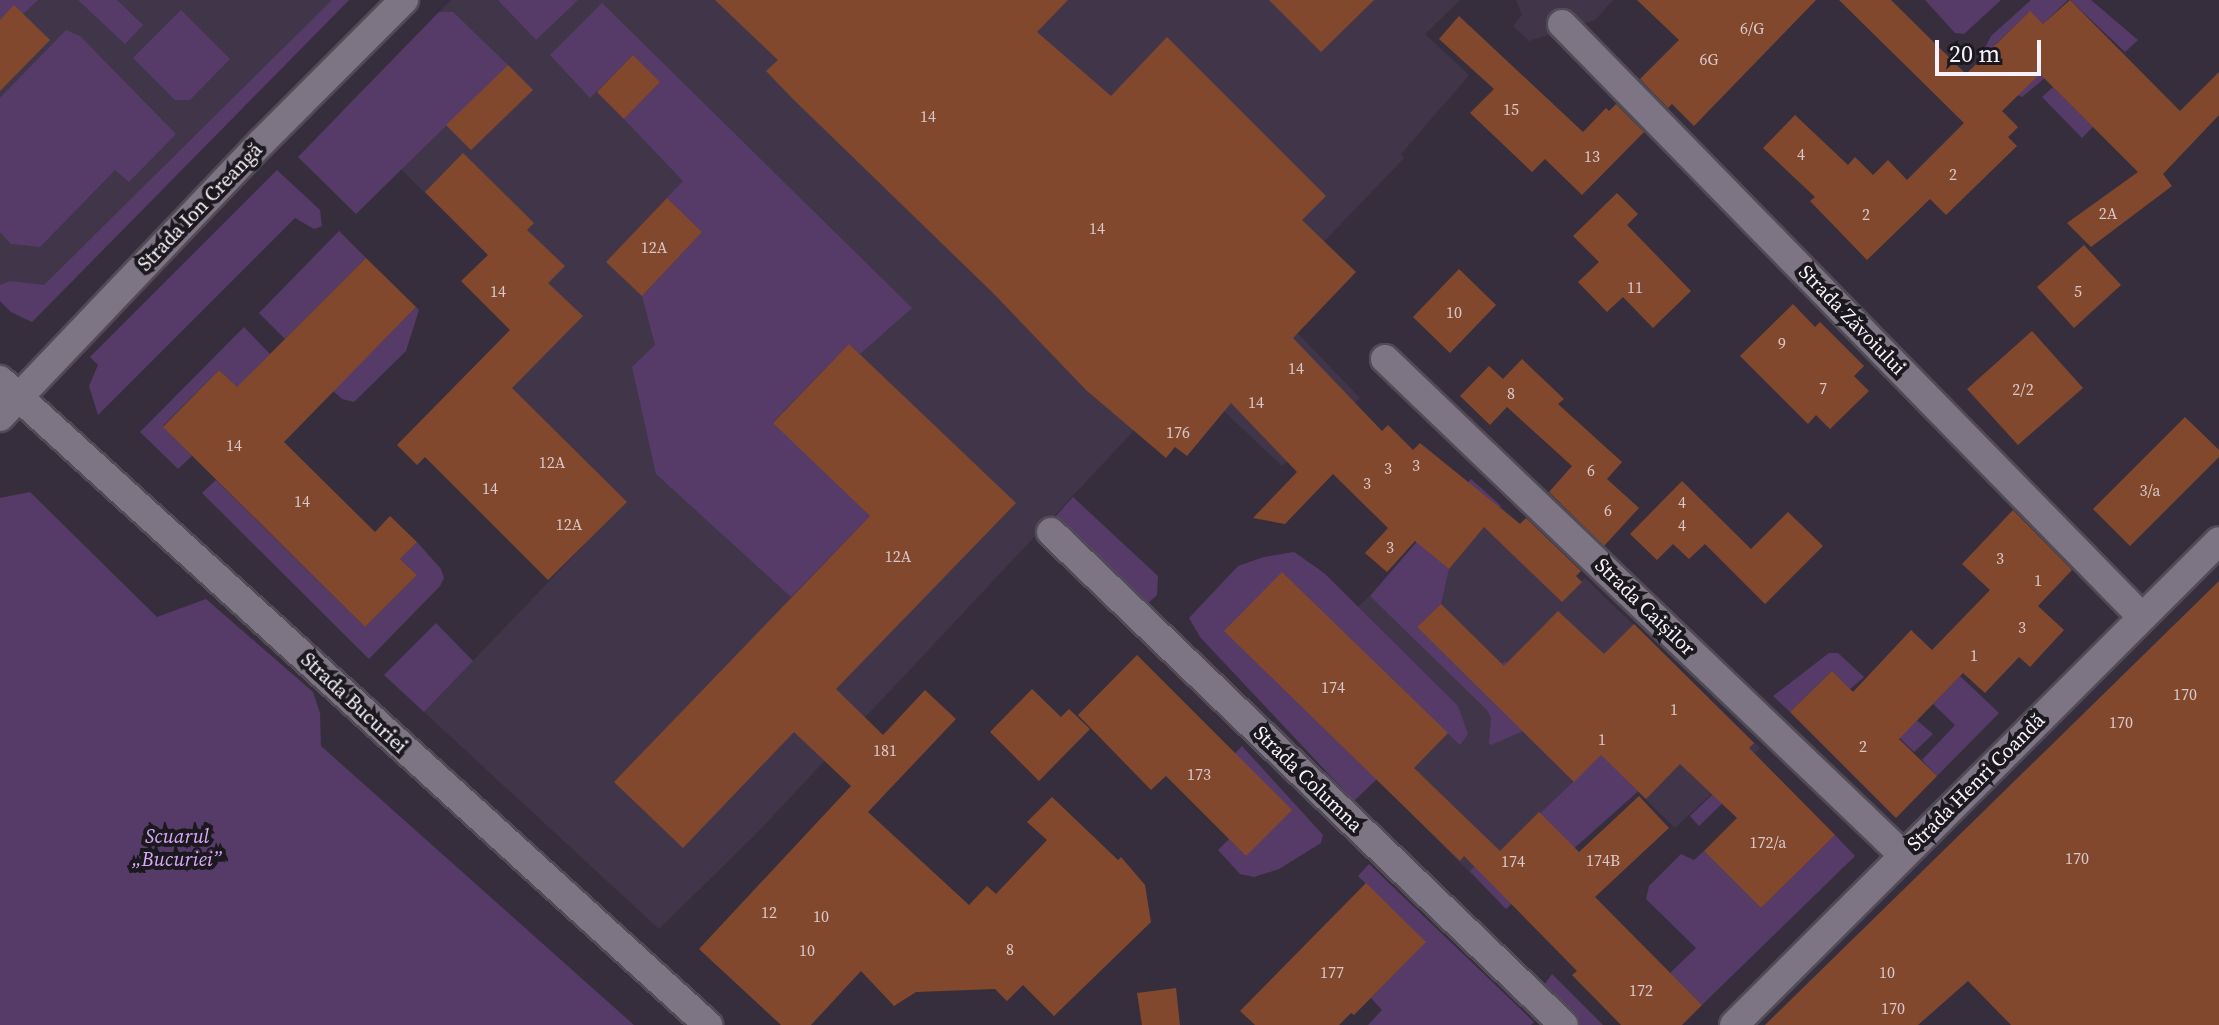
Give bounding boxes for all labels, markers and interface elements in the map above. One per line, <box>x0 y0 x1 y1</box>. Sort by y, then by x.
house number: 6/G <box>1740 18 1764 38</box>
scale bar <box>1939 24 2045 74</box>
text: 20 m <box>1949 37 2000 70</box>
house number: 6G <box>1700 49 1718 69</box>
house number: 15 <box>1503 99 1519 119</box>
house number: 14 <box>920 106 936 126</box>
street label: Strada Ion Creangă <box>133 138 267 276</box>
house number: 4 <box>1797 144 1805 164</box>
house number: 13 <box>1584 146 1600 166</box>
house number: 2 <box>1949 164 1957 184</box>
house number: 2A <box>2099 203 2117 223</box>
house number: 2 <box>1862 204 1870 224</box>
house number: 14 <box>1089 218 1105 238</box>
house number: 12A <box>641 237 667 257</box>
street label: Strada Zăvoiului <box>1794 260 1910 380</box>
house number: 11 <box>1627 277 1643 297</box>
house number: 14 <box>490 281 506 301</box>
house number: 5 <box>2074 281 2082 301</box>
house number: 10 <box>1446 302 1462 322</box>
house number: 9 <box>1778 333 1786 353</box>
house number: 14 <box>1288 358 1304 378</box>
house number: 7 <box>1819 378 1827 398</box>
house number: 2/2 <box>2012 379 2034 399</box>
house number: 8 <box>1507 383 1515 403</box>
house number: 14 <box>1248 392 1264 412</box>
house number: 176 <box>1166 422 1190 442</box>
house number: 14 <box>226 435 242 455</box>
house number: 12A <box>539 452 565 472</box>
house number: 3 <box>1412 455 1420 475</box>
house number: 3 <box>1384 458 1392 478</box>
house number: 6 <box>1587 460 1595 480</box>
house number: 3 <box>1363 473 1371 493</box>
house number: 14 <box>482 478 498 498</box>
house number: 3/a <box>2140 480 2160 500</box>
house number: 14 <box>294 491 310 511</box>
house number: 4 <box>1678 492 1686 512</box>
house number: 6 <box>1604 500 1612 520</box>
house number: 12A <box>556 514 582 534</box>
house number: 4 <box>1678 515 1686 535</box>
house number: 3 <box>1386 537 1394 557</box>
house number: 12A <box>885 546 911 566</box>
house number: 3 <box>1996 548 2004 568</box>
street label: Strada Caișilor <box>1590 553 1700 661</box>
house number: 1 <box>2034 570 2042 590</box>
house number: 3 <box>2018 617 2026 637</box>
house number: 1 <box>1970 645 1978 665</box>
street label: Strada Bucuriei <box>296 648 412 758</box>
house number: 174 <box>1321 677 1345 697</box>
house number: 170 <box>2173 684 2197 704</box>
house number: 1 <box>1670 699 1678 719</box>
street label: Strada Henri Coandă <box>1902 708 2050 856</box>
house number: 170 <box>2109 712 2133 732</box>
street label: Strada Columna <box>1249 721 1367 837</box>
house number: 1 <box>1598 729 1606 749</box>
house number: 2 <box>1859 736 1867 756</box>
house number: 181 <box>873 740 897 760</box>
house number: 173 <box>1187 764 1211 784</box>
park label: Scuarul „Bucuriei” <box>132 825 222 872</box>
house number: 172/a <box>1750 832 1786 852</box>
house number: 170 <box>2065 848 2089 868</box>
house number: 174B <box>1586 850 1620 870</box>
house number: 174 <box>1501 851 1525 871</box>
house number: 12 <box>761 902 777 922</box>
house number: 10 <box>813 906 829 926</box>
house number: 8 <box>1006 939 1014 959</box>
house number: 10 <box>799 940 815 960</box>
house number: 177 <box>1320 962 1344 982</box>
house number: 10 <box>1879 962 1895 982</box>
house number: 172 <box>1629 980 1653 1000</box>
house number: 170 <box>1881 998 1905 1018</box>

